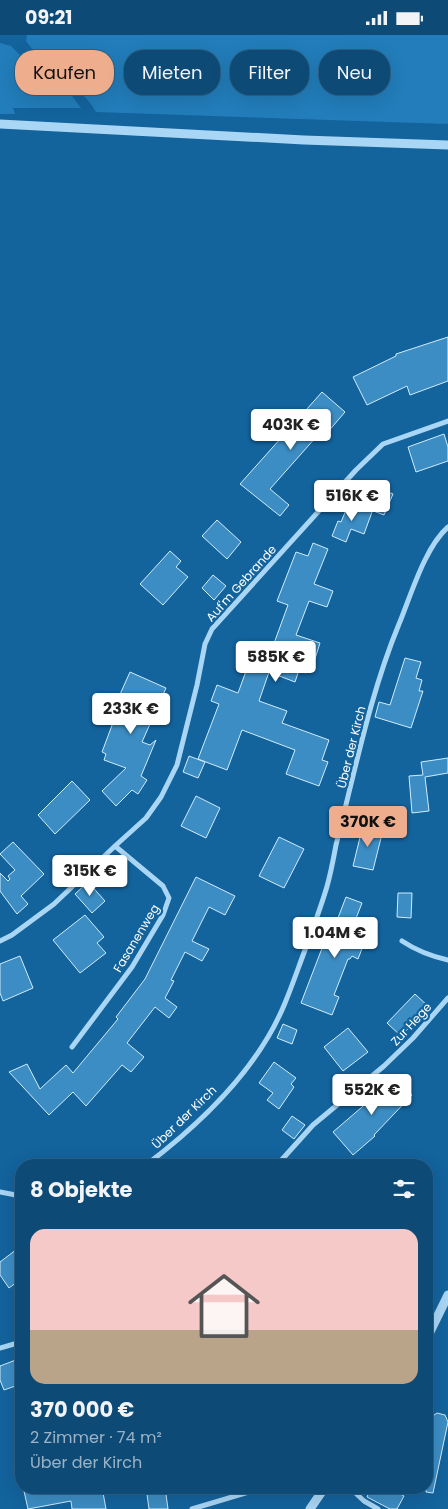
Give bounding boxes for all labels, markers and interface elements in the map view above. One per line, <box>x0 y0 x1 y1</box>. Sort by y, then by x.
text: 09:21 <box>25 4 72 31</box>
chip: Kaufen <box>15 50 114 95</box>
chip: Mieten <box>124 50 220 95</box>
chip: Filter <box>230 50 309 95</box>
chip: Neu <box>319 50 390 95</box>
pin: 403K € <box>250 409 332 451</box>
text: 403K € <box>262 413 320 436</box>
pin: 516K € <box>311 479 393 522</box>
text: 516K € <box>325 484 379 507</box>
street label: Auf'm Gebrande <box>202 541 280 625</box>
pin: 585K € <box>235 641 317 683</box>
text: 585K € <box>247 645 305 668</box>
pin: 233K € <box>90 693 172 735</box>
text: 233K € <box>103 697 159 720</box>
street label: Über der Kirch <box>333 704 369 790</box>
pin: 370K € <box>327 805 409 848</box>
text: 370K € <box>340 810 396 833</box>
pin: 315K € <box>49 855 131 897</box>
text: 315K € <box>63 859 117 882</box>
street label: Fasanenweg <box>109 901 163 975</box>
pin: 1.04M € <box>289 917 381 959</box>
text: 1.04M € <box>304 921 366 944</box>
street label: Zur Hege <box>387 999 435 1049</box>
pin: 552K € <box>331 1073 413 1116</box>
text: 552K € <box>343 1078 401 1101</box>
street label: Über der Kirch <box>148 1082 220 1152</box>
text: 8 Objekte <box>30 1175 132 1204</box>
icon: filters <box>390 1175 418 1203</box>
icon: home <box>179 1261 269 1351</box>
text: 370 000 € <box>30 1395 134 1424</box>
text: 2 Zimmer · 74 m² <box>30 1426 162 1449</box>
text: Über der Kirch <box>30 1451 142 1474</box>

